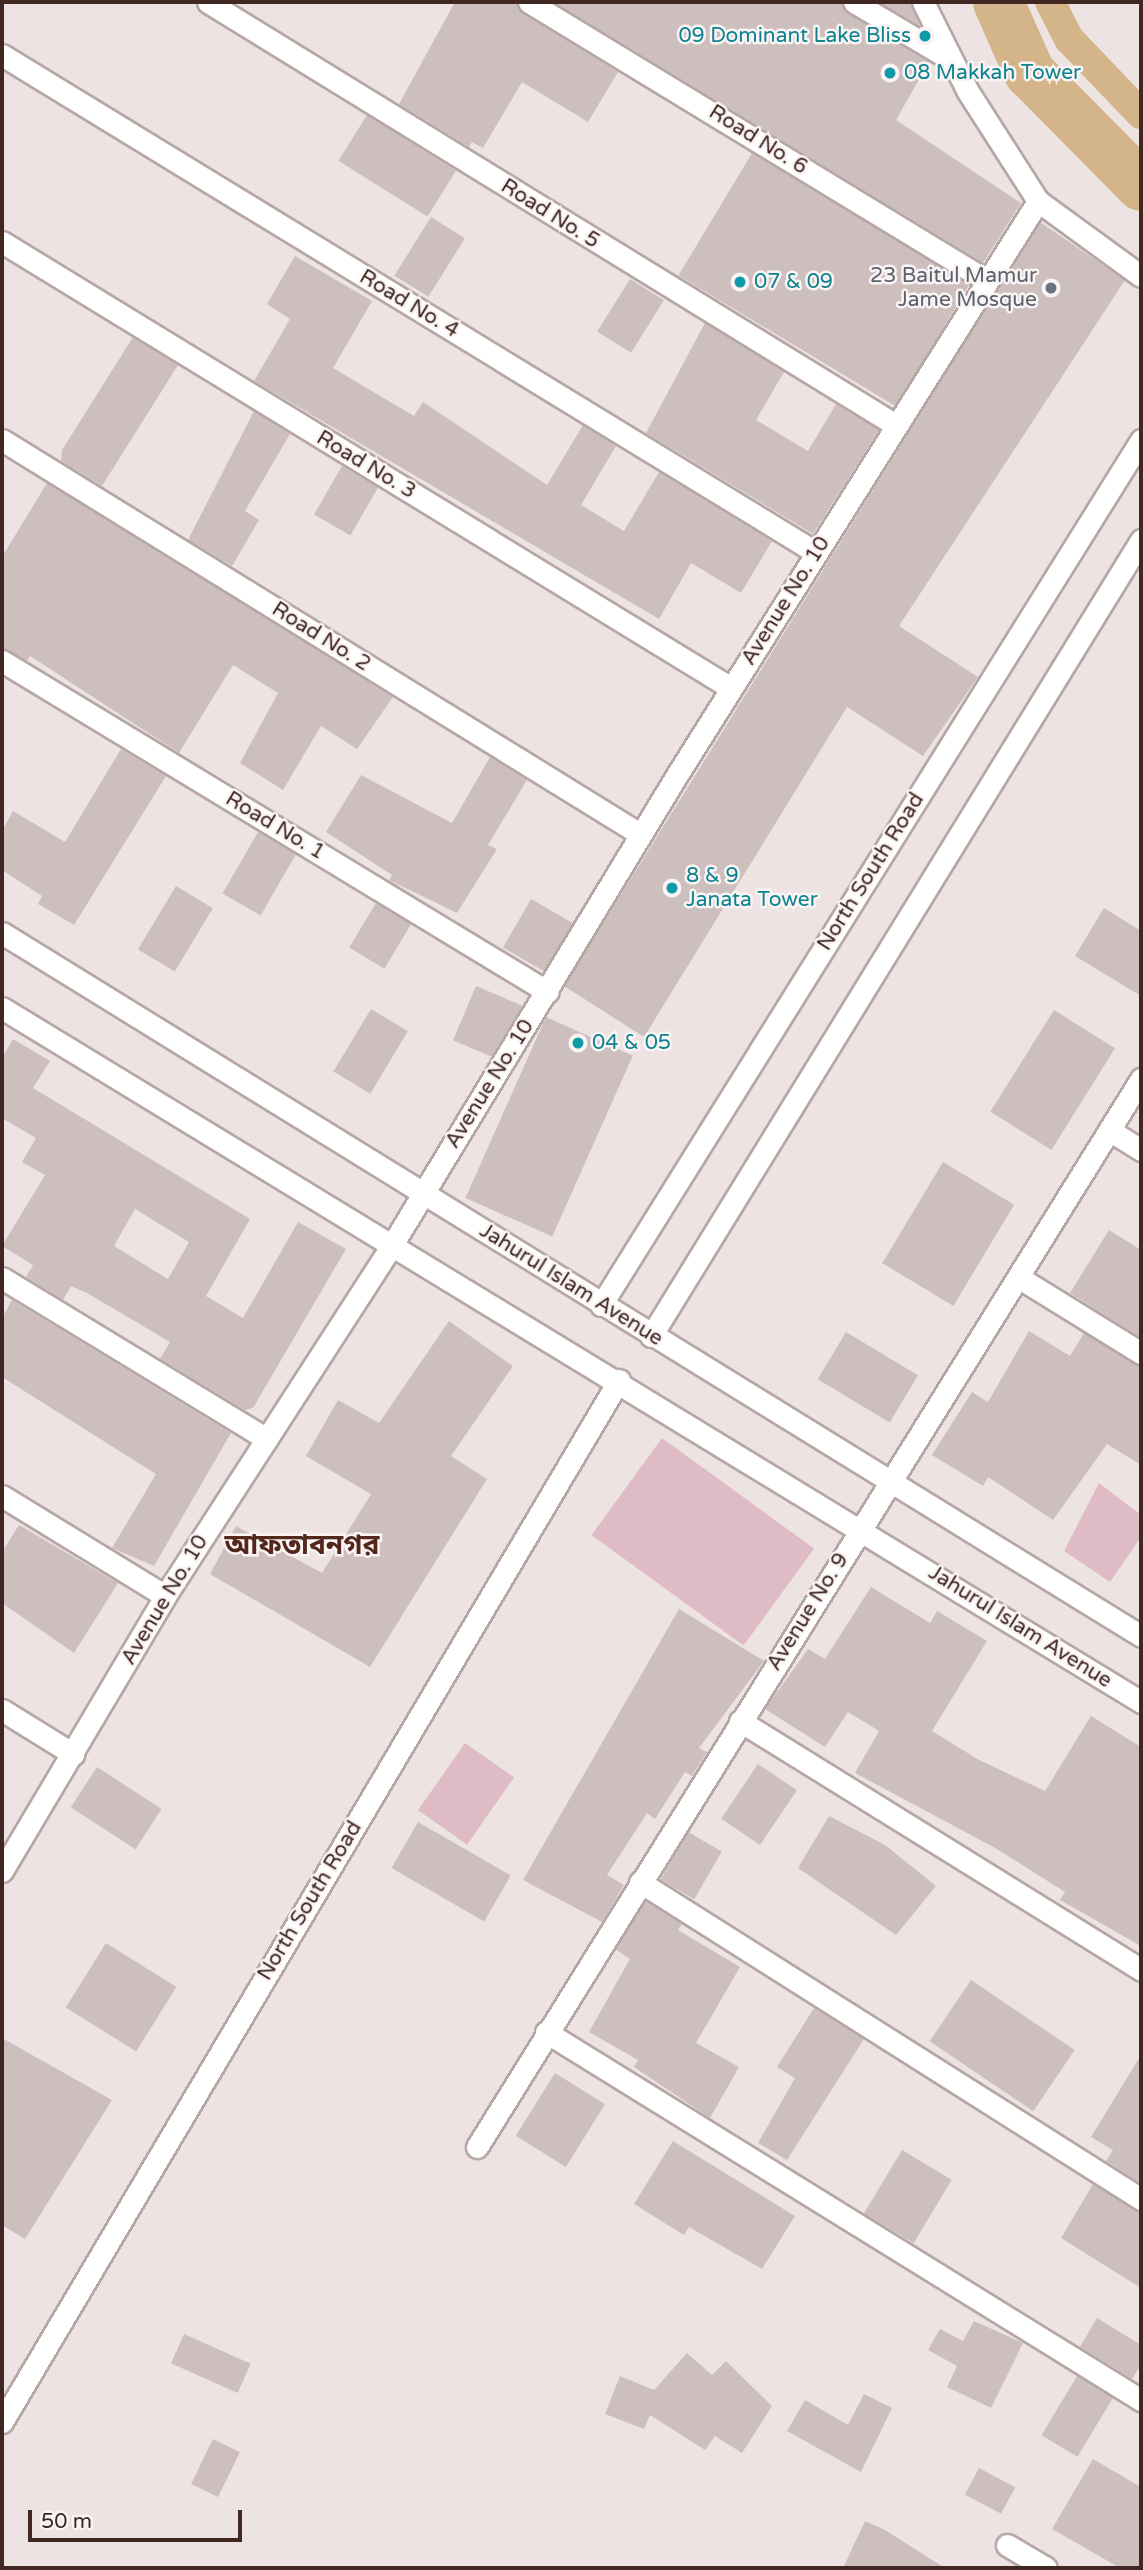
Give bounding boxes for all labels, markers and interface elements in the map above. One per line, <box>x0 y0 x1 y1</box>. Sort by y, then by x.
place label: 09 Dominant Lake Bliss <box>678 23 911 49</box>
marker: 09 Dominant Lake Bliss <box>917 28 933 44</box>
place label: 08 Makkah Tower <box>904 60 1081 86</box>
marker: 08 Makkah Tower <box>882 65 898 81</box>
street label: Road No. 6 <box>704 100 812 180</box>
street label: Road No. 5 <box>496 174 604 254</box>
place label: 23 Baitul Mamur Jame Mosque <box>870 263 1037 313</box>
street label: Road No. 4 <box>355 264 463 344</box>
place label: 07 & 09 <box>754 269 833 295</box>
marker: 07 & 09 <box>732 274 748 290</box>
marker: 23 Baitul Mamur Jame Mosque <box>1043 280 1059 296</box>
street label: Road No. 3 <box>312 425 420 505</box>
street label: Avenue No. 10 <box>736 532 836 670</box>
street label: Road No. 2 <box>267 597 375 677</box>
street label: Road No. 1 <box>221 786 329 866</box>
street label: North South Road <box>812 788 930 956</box>
place label: 8 & 9 Janata Tower <box>686 863 818 913</box>
marker: 8 & 9 Janata Tower <box>664 880 680 896</box>
street label: Avenue No. 10 <box>440 1015 540 1153</box>
place label: 04 & 05 <box>592 1030 671 1056</box>
marker: 04 & 05 <box>570 1035 586 1051</box>
street label: Jahurul Islam Avenue <box>475 1218 667 1352</box>
district label: আফতাবনগর <box>225 1528 379 1562</box>
street label: Avenue No. 10 <box>116 1530 214 1670</box>
street label: Avenue No. 9 <box>762 1549 854 1675</box>
street label: Jahurul Islam Avenue <box>924 1560 1116 1694</box>
street label: North South Road <box>253 1817 367 1985</box>
scale bar <box>32 2496 245 2540</box>
text: 50 m <box>41 2509 92 2534</box>

